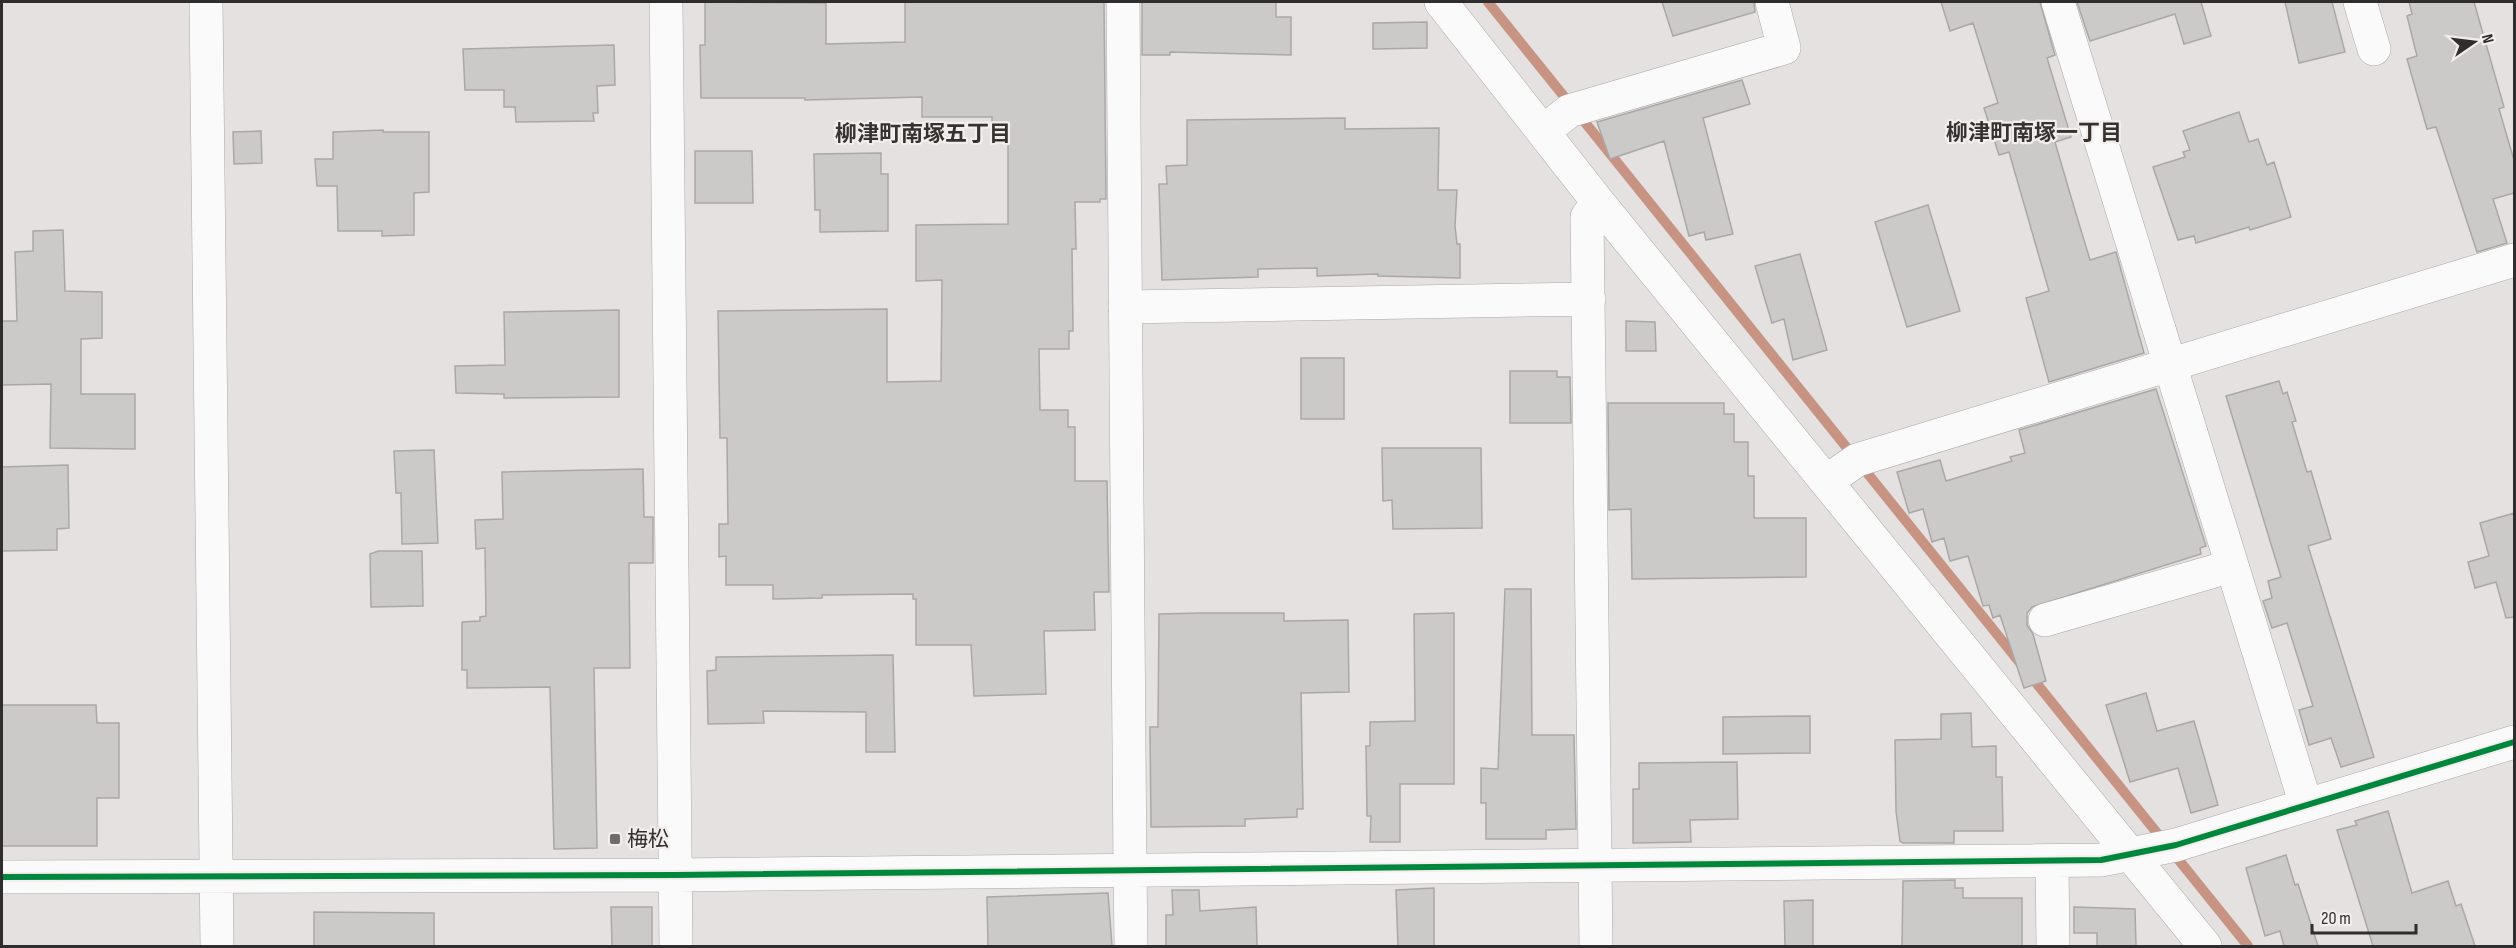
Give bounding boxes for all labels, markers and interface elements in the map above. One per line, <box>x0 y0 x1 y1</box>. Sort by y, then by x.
north arrow <box>2444 12 2504 72</box>
text: N <box>2477 32 2497 45</box>
district label: 柳津町南塚一丁目 <box>1946 120 2122 147</box>
district label: 柳津町南塚五丁目 <box>835 121 1011 148</box>
place label: 梅松 <box>627 827 669 852</box>
marker: 梅松 <box>608 832 622 846</box>
scale bar <box>2312 897 2416 935</box>
text: 20 m <box>2321 908 2351 929</box>

